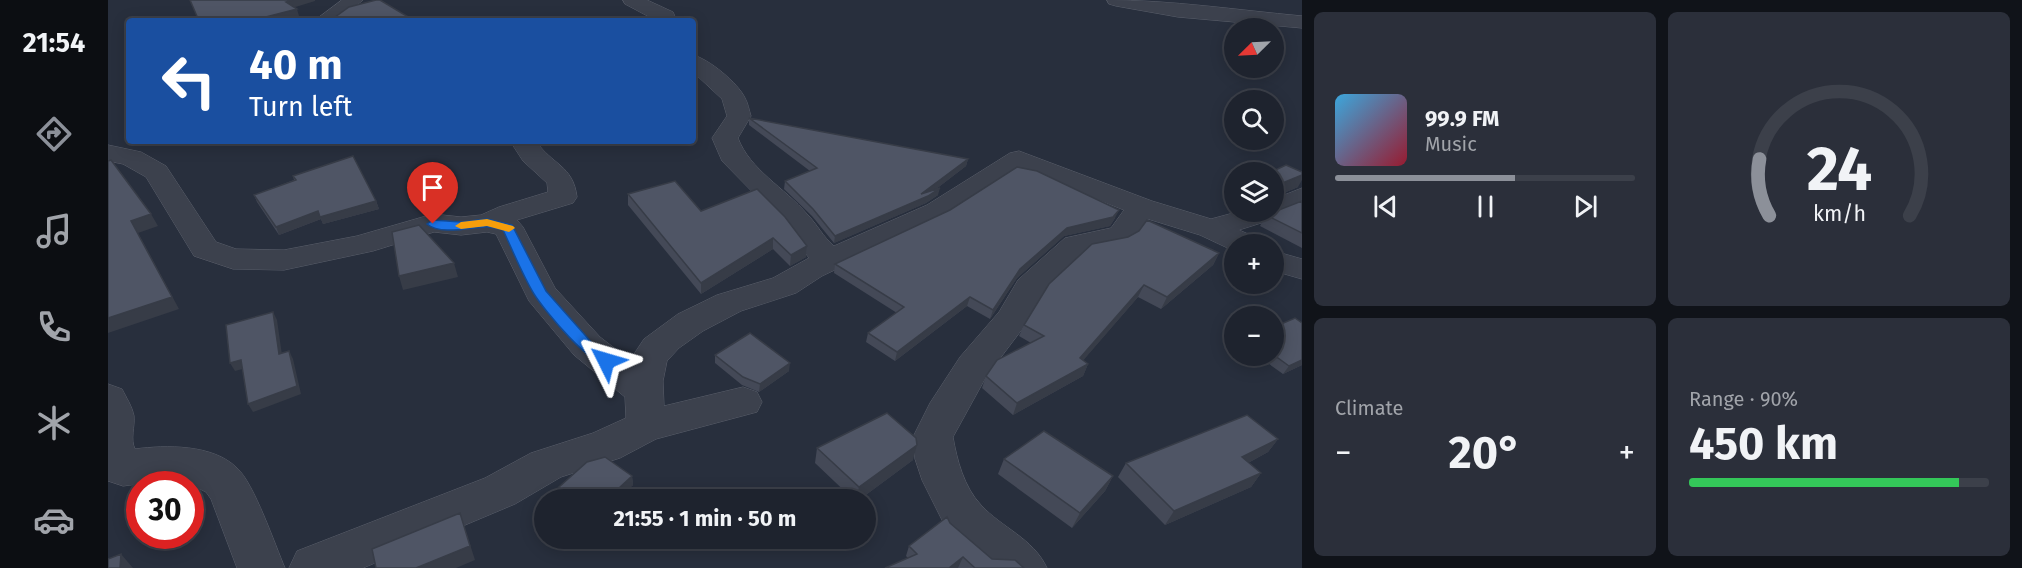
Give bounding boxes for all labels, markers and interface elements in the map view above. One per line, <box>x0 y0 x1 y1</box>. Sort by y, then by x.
north arrow <box>1224 18 1284 78</box>
map controls <box>1224 18 1284 366</box>
text: 21:54 <box>23 27 85 59</box>
text: 40 m <box>249 40 343 90</box>
icon: left <box>150 42 228 120</box>
button: search <box>1224 90 1284 150</box>
text: Turn left <box>249 91 352 123</box>
text: 99.9 FM <box>1425 105 1499 132</box>
icon: directions <box>33 113 75 155</box>
text: Music <box>1425 132 1477 156</box>
text: 24 <box>1806 132 1872 207</box>
pin <box>407 162 458 224</box>
button: layers <box>1224 162 1284 222</box>
icon: arrive <box>416 171 449 204</box>
icon: previous <box>1369 190 1402 223</box>
icon: pause <box>1469 190 1502 223</box>
icon: next <box>1569 190 1602 223</box>
text: km/h <box>1812 201 1866 227</box>
icon: music <box>33 210 75 252</box>
button: + <box>1224 234 1284 294</box>
icon: phone <box>33 306 75 348</box>
button: − <box>1224 306 1284 366</box>
position arrow <box>574 329 638 393</box>
text: Range · 90% <box>1689 387 1798 411</box>
text: Climate <box>1335 396 1403 420</box>
icon: climate <box>33 402 75 444</box>
text: 450 km <box>1689 417 1838 471</box>
text: 20° <box>1448 426 1522 480</box>
text: − <box>1335 433 1352 473</box>
text: + <box>1619 433 1635 473</box>
speed limit sign: 30 <box>126 471 204 549</box>
icon: car <box>33 499 75 541</box>
text: 21:55 · 1 min · 50 m <box>614 505 796 532</box>

